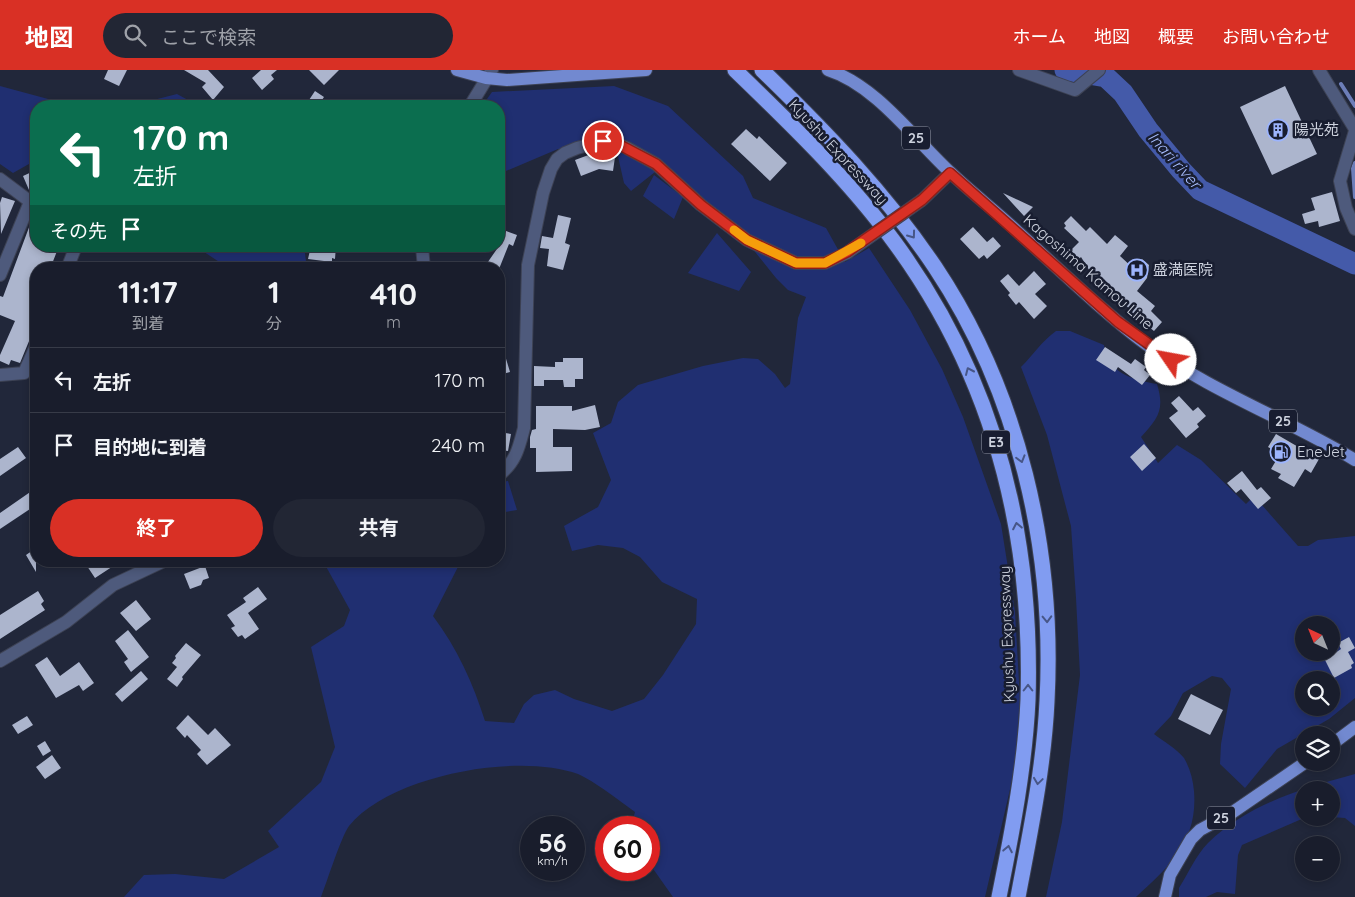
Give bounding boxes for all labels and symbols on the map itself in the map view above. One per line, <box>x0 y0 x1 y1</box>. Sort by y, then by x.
street label: Kyushu Expressway <box>785 95 892 208</box>
building icon: 陽光苑 <box>1266 118 1290 142</box>
pin <box>582 120 624 162</box>
place label: 陽光苑 <box>1294 120 1339 139</box>
road number: 25 <box>902 126 930 150</box>
water label: Inari river <box>1144 127 1207 194</box>
street label: Kagoshima Kamou Line <box>1019 210 1157 333</box>
one-way arrow <box>907 229 915 238</box>
hospital icon: 盛満医院 <box>1125 258 1149 282</box>
place label: 盛満医院 <box>1153 260 1213 279</box>
position arrow <box>1144 333 1196 385</box>
one-way arrow <box>965 367 976 376</box>
road number: 25 <box>1269 410 1297 432</box>
road number: E3 <box>982 431 1010 454</box>
fuel station icon: EneJet <box>1269 440 1293 464</box>
place label: EneJet <box>1297 442 1345 461</box>
one-way arrow <box>1015 454 1025 462</box>
one-way arrow <box>1012 522 1022 531</box>
street label: Kyushu Expressway <box>995 565 1018 703</box>
one-way arrow <box>1042 615 1052 623</box>
north arrow <box>1295 616 1340 661</box>
one-way arrow <box>1023 684 1033 692</box>
one-way arrow <box>1033 776 1043 785</box>
road number: 25 <box>1207 806 1235 830</box>
speed limit sign: 60 <box>595 816 660 881</box>
one-way arrow <box>1003 845 1013 854</box>

